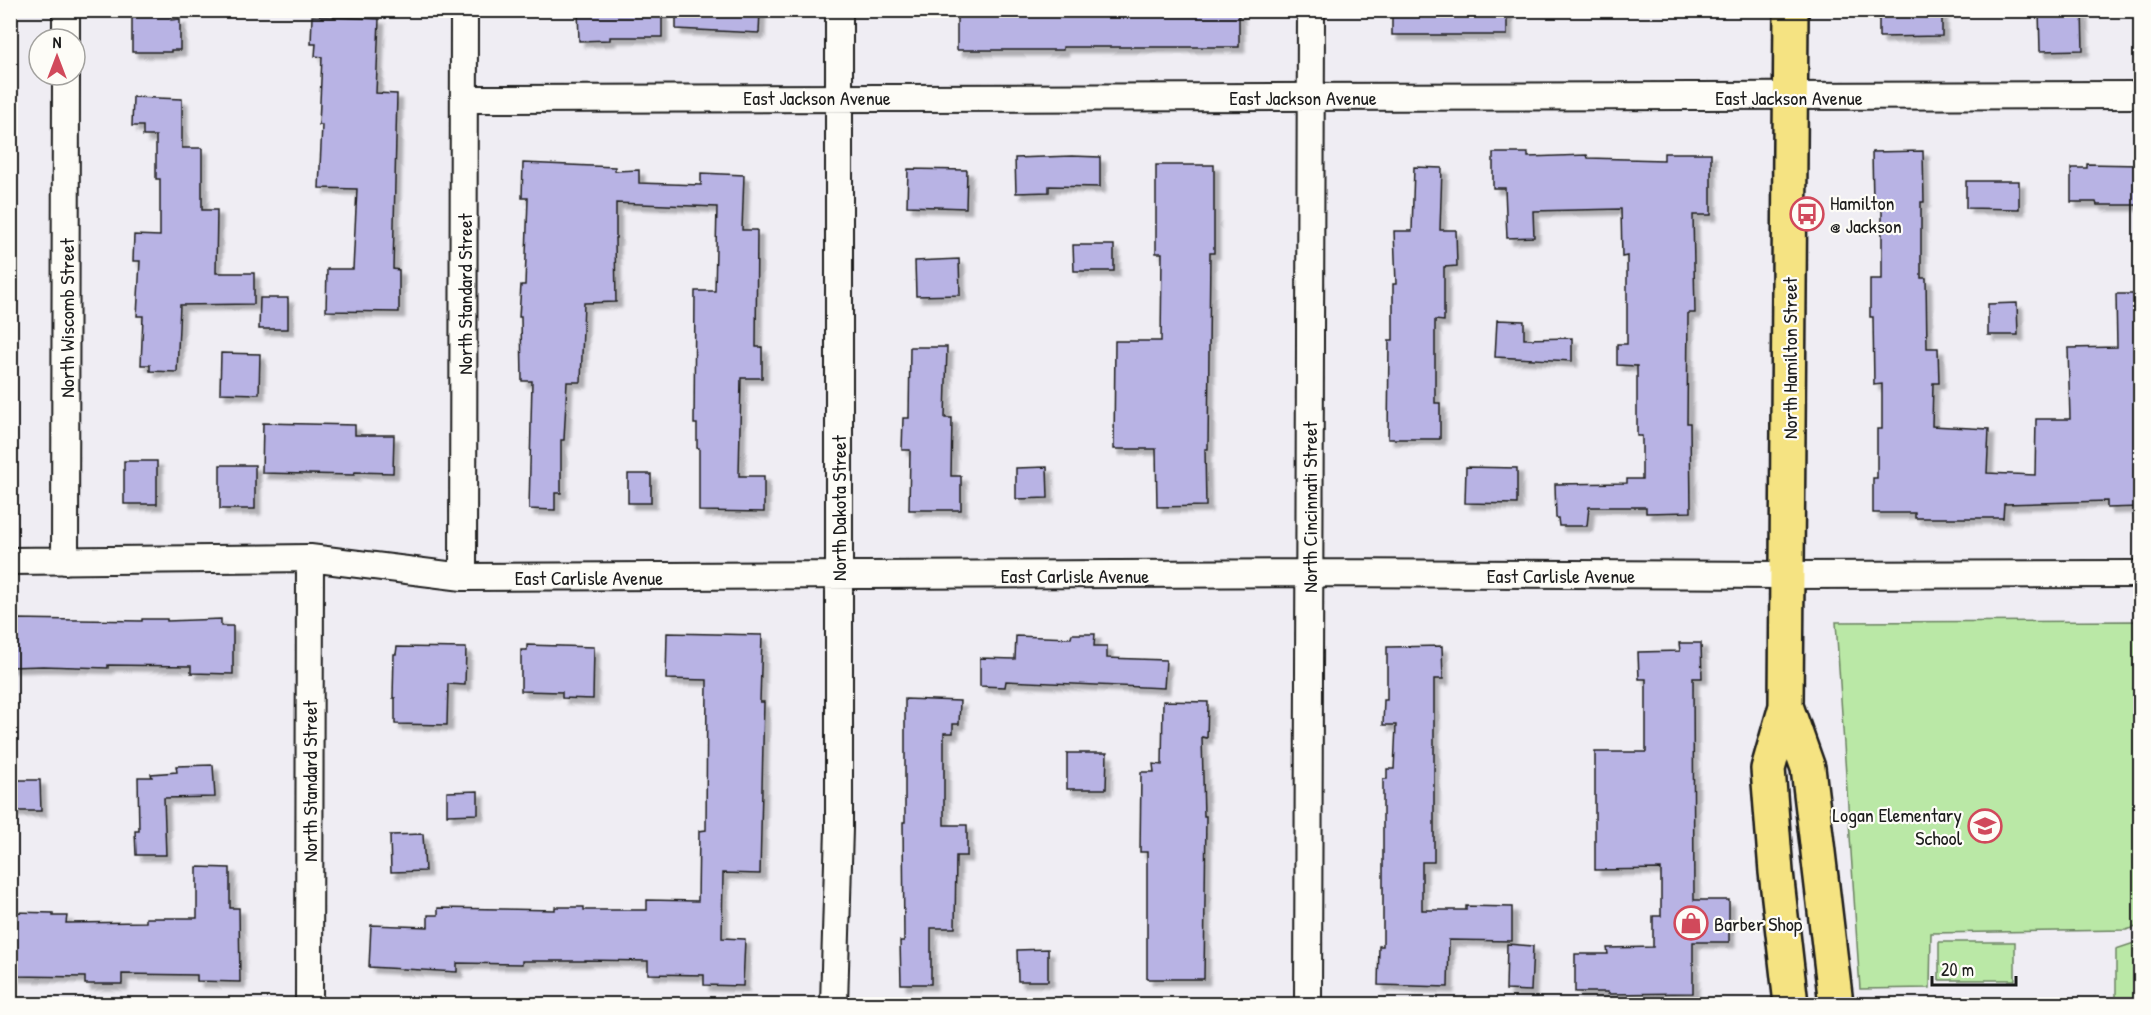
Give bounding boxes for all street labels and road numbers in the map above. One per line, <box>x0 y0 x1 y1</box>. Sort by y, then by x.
street label: East Jackson Avenue <box>743 84 891 111</box>
street label: East Jackson Avenue <box>1229 84 1377 111</box>
street label: East Jackson Avenue <box>1715 84 1863 111</box>
street label: North Standard Street <box>451 212 478 375</box>
street label: North Wiscomb Street <box>53 237 80 398</box>
street label: North Hamilton Street <box>1776 276 1803 439</box>
street label: North Cincinnati Street <box>1296 420 1323 593</box>
street label: North Dakota Street <box>825 434 852 581</box>
street label: East Carlisle Avenue <box>1001 562 1149 589</box>
street label: East Carlisle Avenue <box>1487 562 1635 589</box>
street label: East Carlisle Avenue <box>515 564 663 591</box>
street label: North Standard Street <box>296 699 323 862</box>

